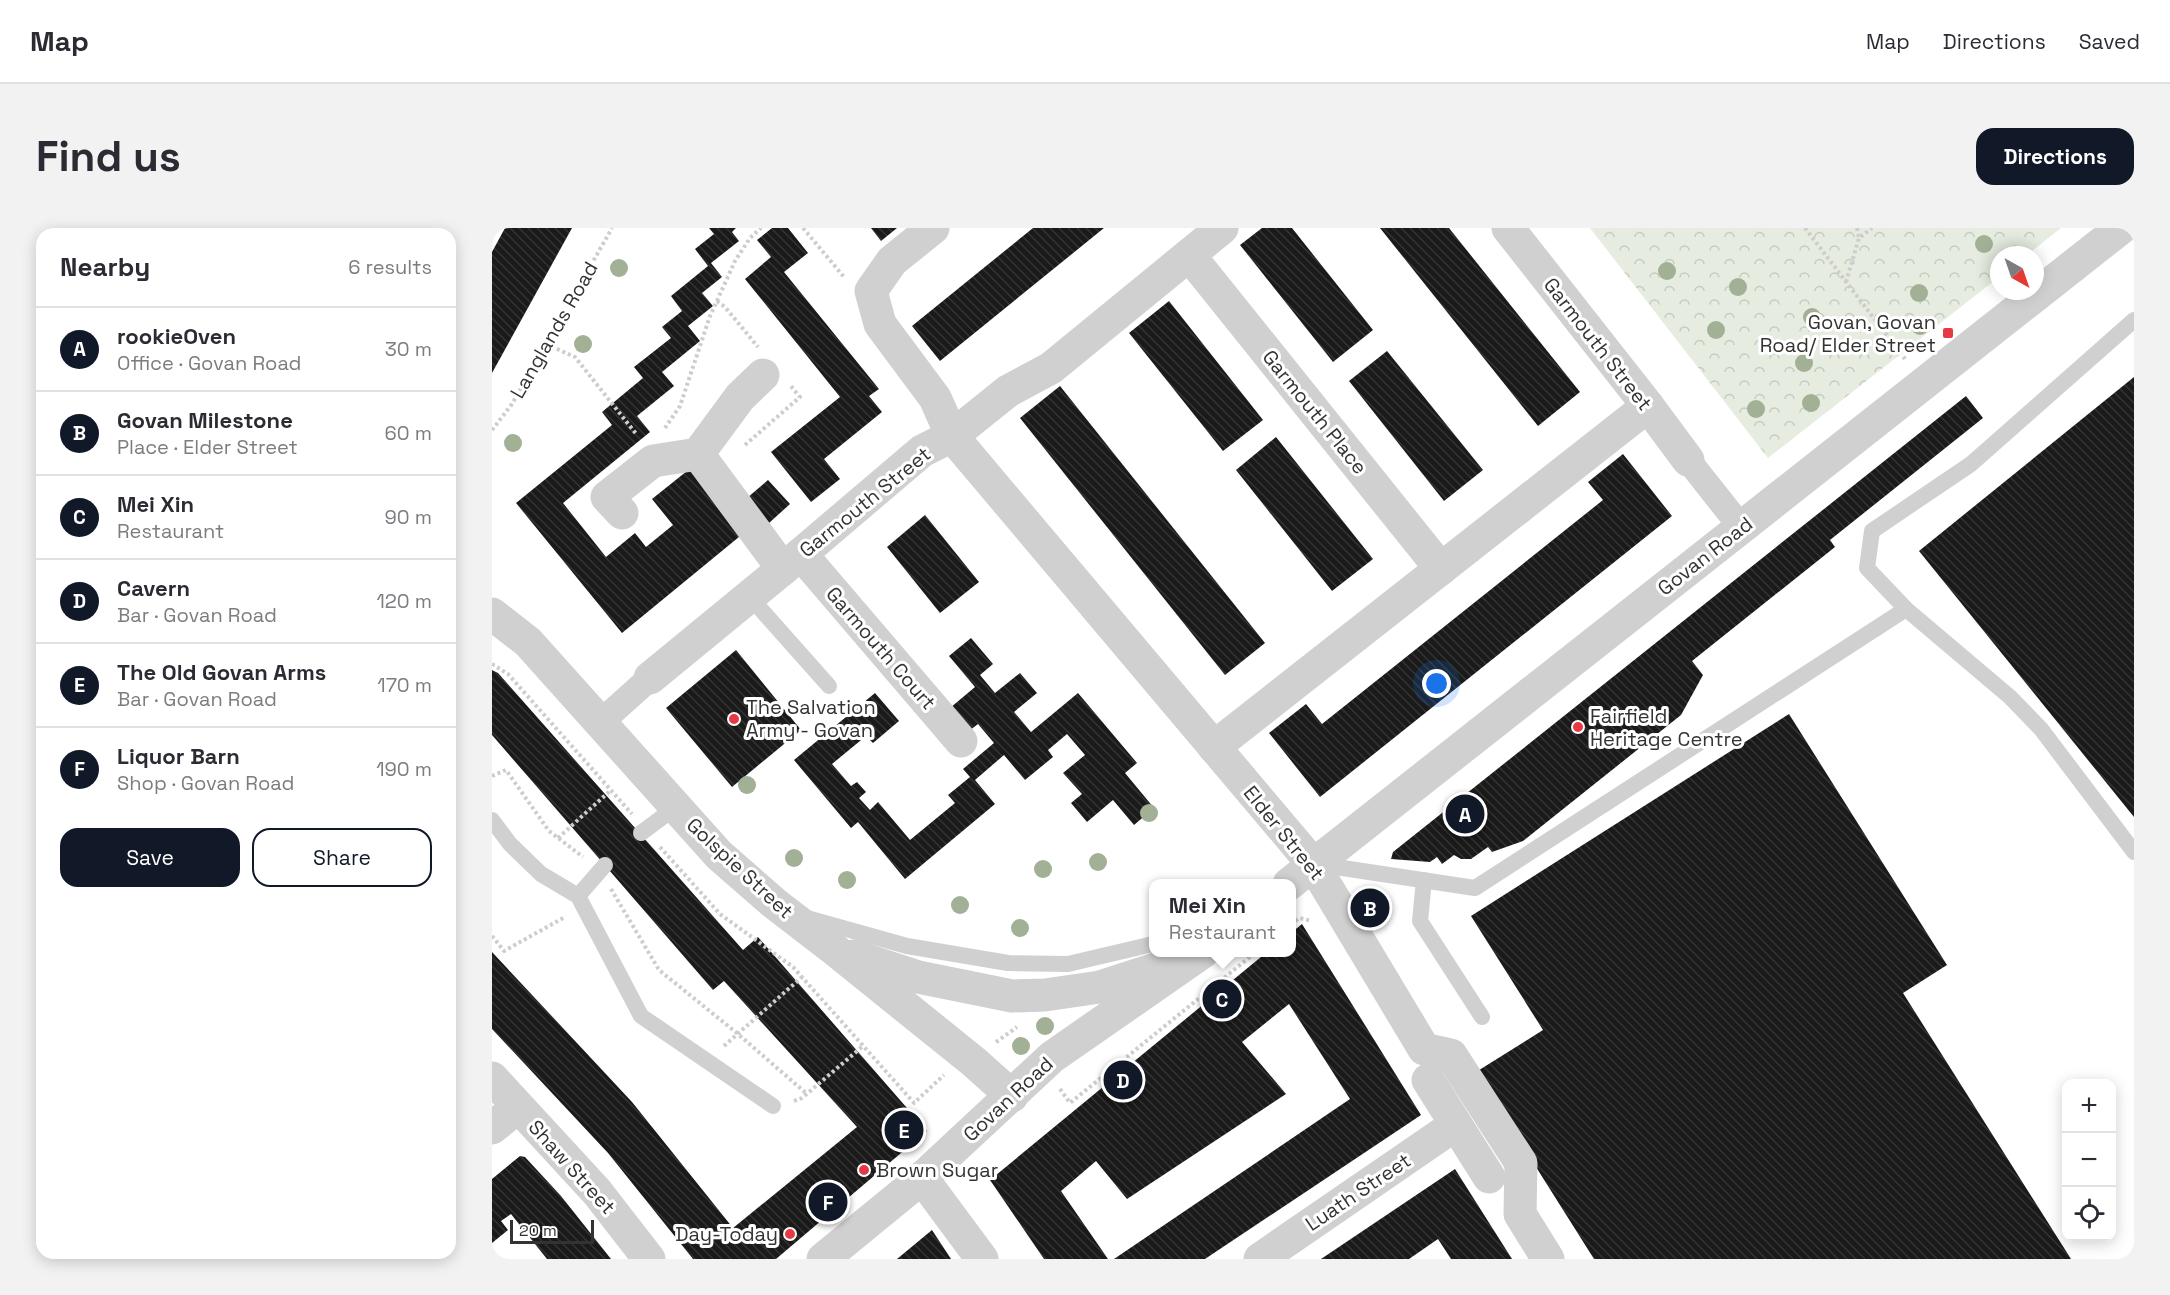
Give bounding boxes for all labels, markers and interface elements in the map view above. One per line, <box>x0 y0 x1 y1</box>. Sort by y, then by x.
text: Map <box>30 23 89 59</box>
text: Map <box>1866 28 1910 55</box>
text: Directions <box>1943 28 2046 55</box>
text: Saved <box>2079 28 2140 55</box>
button: Directions <box>1976 128 2134 185</box>
text: Find us <box>36 130 181 183</box>
north arrow <box>1990 246 2044 300</box>
text: Nearby <box>60 250 150 284</box>
text: 6 results <box>348 254 432 280</box>
street label: Langlands Road <box>504 257 604 403</box>
street label: Garmouth Street <box>1538 272 1658 416</box>
place label: Govan, Govan Road/ Elder Street <box>1760 309 1936 358</box>
text: rookieOven <box>117 322 236 350</box>
marker: Govan, Govan Road/ Elder Street <box>1941 326 1955 340</box>
text: A <box>73 336 86 362</box>
text: 30 m <box>385 336 432 362</box>
street label: Garmouth Place <box>1257 345 1373 479</box>
text: Office · Govan Road <box>117 350 302 376</box>
text: Govan Milestone <box>117 406 293 434</box>
text: B <box>73 420 86 446</box>
text: 60 m <box>385 420 432 446</box>
text: Place · Elder Street <box>117 434 298 460</box>
street label: Garmouth Street <box>794 441 936 563</box>
text: Mei Xin <box>117 490 194 518</box>
text: C <box>73 504 86 530</box>
text: 90 m <box>385 504 432 530</box>
street label: Govan Road <box>1652 511 1758 601</box>
text: Restaurant <box>117 518 224 544</box>
text: Cavern <box>117 574 190 602</box>
street label: Garmouth Court <box>820 581 942 715</box>
text: D <box>73 588 86 614</box>
text: 120 m <box>376 588 432 614</box>
text: Bar · Govan Road <box>117 602 277 628</box>
text: The Old Govan Arms <box>117 658 326 686</box>
your location <box>1422 669 1451 698</box>
text: E <box>74 672 85 698</box>
text: 170 m <box>377 672 432 698</box>
text: Bar · Govan Road <box>117 686 277 712</box>
place label: The Salvation Army - Govan <box>746 694 876 743</box>
place label: Fairfield Heritage Centre <box>1590 703 1742 752</box>
marker: The Salvation Army - Govan <box>727 712 741 726</box>
marker: Fairfield Heritage Centre <box>1571 720 1585 734</box>
text: Liquor Barn <box>117 742 240 770</box>
text: F <box>74 756 85 782</box>
text: 190 m <box>376 756 432 782</box>
text: Shop · Govan Road <box>117 770 294 796</box>
street label: Elder Street <box>1238 780 1330 886</box>
pin: A <box>1446 792 1484 836</box>
street label: Golspie Street <box>681 812 799 924</box>
button: Save <box>60 828 240 887</box>
button: Share <box>252 828 432 887</box>
popup <box>1149 879 1296 957</box>
pin: B <box>1350 886 1390 930</box>
text: Mei Xin <box>1169 891 1246 919</box>
text: Restaurant <box>1169 919 1276 945</box>
pin: C <box>1202 976 1242 1022</box>
street label: Govan Road <box>958 1051 1058 1147</box>
pin: D <box>1104 1058 1142 1102</box>
map controls <box>2062 1079 2116 1241</box>
button: + <box>2062 1079 2116 1133</box>
pin: E <box>884 1108 924 1152</box>
street label: Shaw Street <box>523 1114 621 1220</box>
button: − <box>2062 1133 2116 1187</box>
street label: Luath Street <box>1300 1147 1416 1237</box>
place label: Brown Sugar <box>876 1157 998 1183</box>
marker: Brown Sugar <box>857 1163 871 1177</box>
pin: F <box>808 1180 848 1224</box>
button: locate <box>2062 1187 2116 1241</box>
scale bar <box>510 1217 594 1244</box>
text: 20 m <box>519 1220 557 1241</box>
place label: Day-Today <box>675 1221 778 1247</box>
marker: Day-Today <box>783 1227 797 1241</box>

